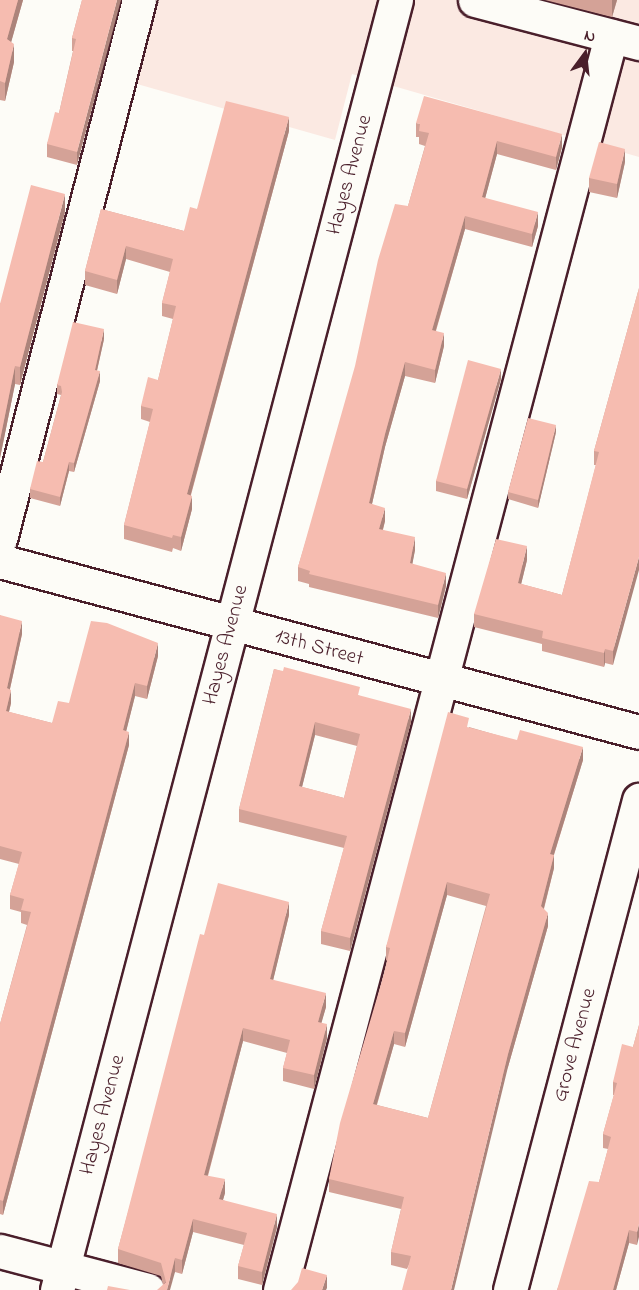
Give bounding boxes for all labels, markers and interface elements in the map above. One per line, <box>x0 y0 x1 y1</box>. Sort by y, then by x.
north arrow <box>555 24 615 84</box>
text: N <box>581 24 598 50</box>
street label: Hayes Avenue <box>322 112 378 238</box>
street label: Hayes Avenue <box>198 582 254 708</box>
street label: 13th Street <box>272 624 366 672</box>
street label: Grove Avenue <box>548 985 602 1105</box>
street label: Hayes Avenue <box>75 1052 131 1178</box>

